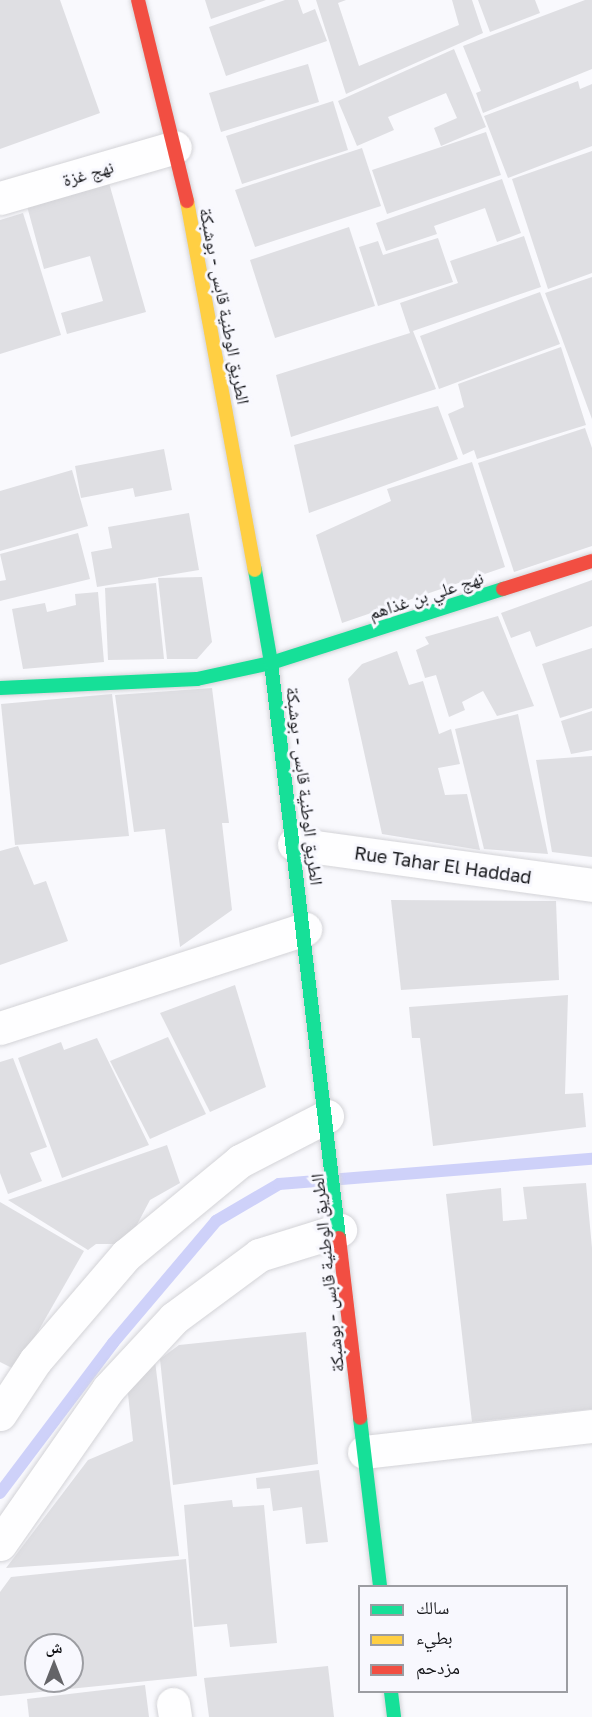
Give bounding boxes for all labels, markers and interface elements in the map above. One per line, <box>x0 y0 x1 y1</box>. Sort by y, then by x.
street label: نهج غزة <box>60 155 116 191</box>
street label: الطريق الوطنية قابس - بوشبكة <box>195 206 255 406</box>
street label: نهج علي بن غذاهم <box>366 566 486 624</box>
street label: الطريق الوطنية قابس - بوشبكة <box>282 686 328 886</box>
street label: Rue Tahar El Haddad <box>353 842 533 888</box>
street label: الطريق الوطنية قابس - بوشبكة <box>306 1173 348 1373</box>
legend <box>358 1585 568 1693</box>
text: سالك <box>416 1596 449 1618</box>
text: بطيء <box>416 1626 453 1648</box>
north arrow <box>24 1633 84 1693</box>
text: ش <box>46 1637 62 1657</box>
text: مزدحم <box>416 1656 460 1678</box>

